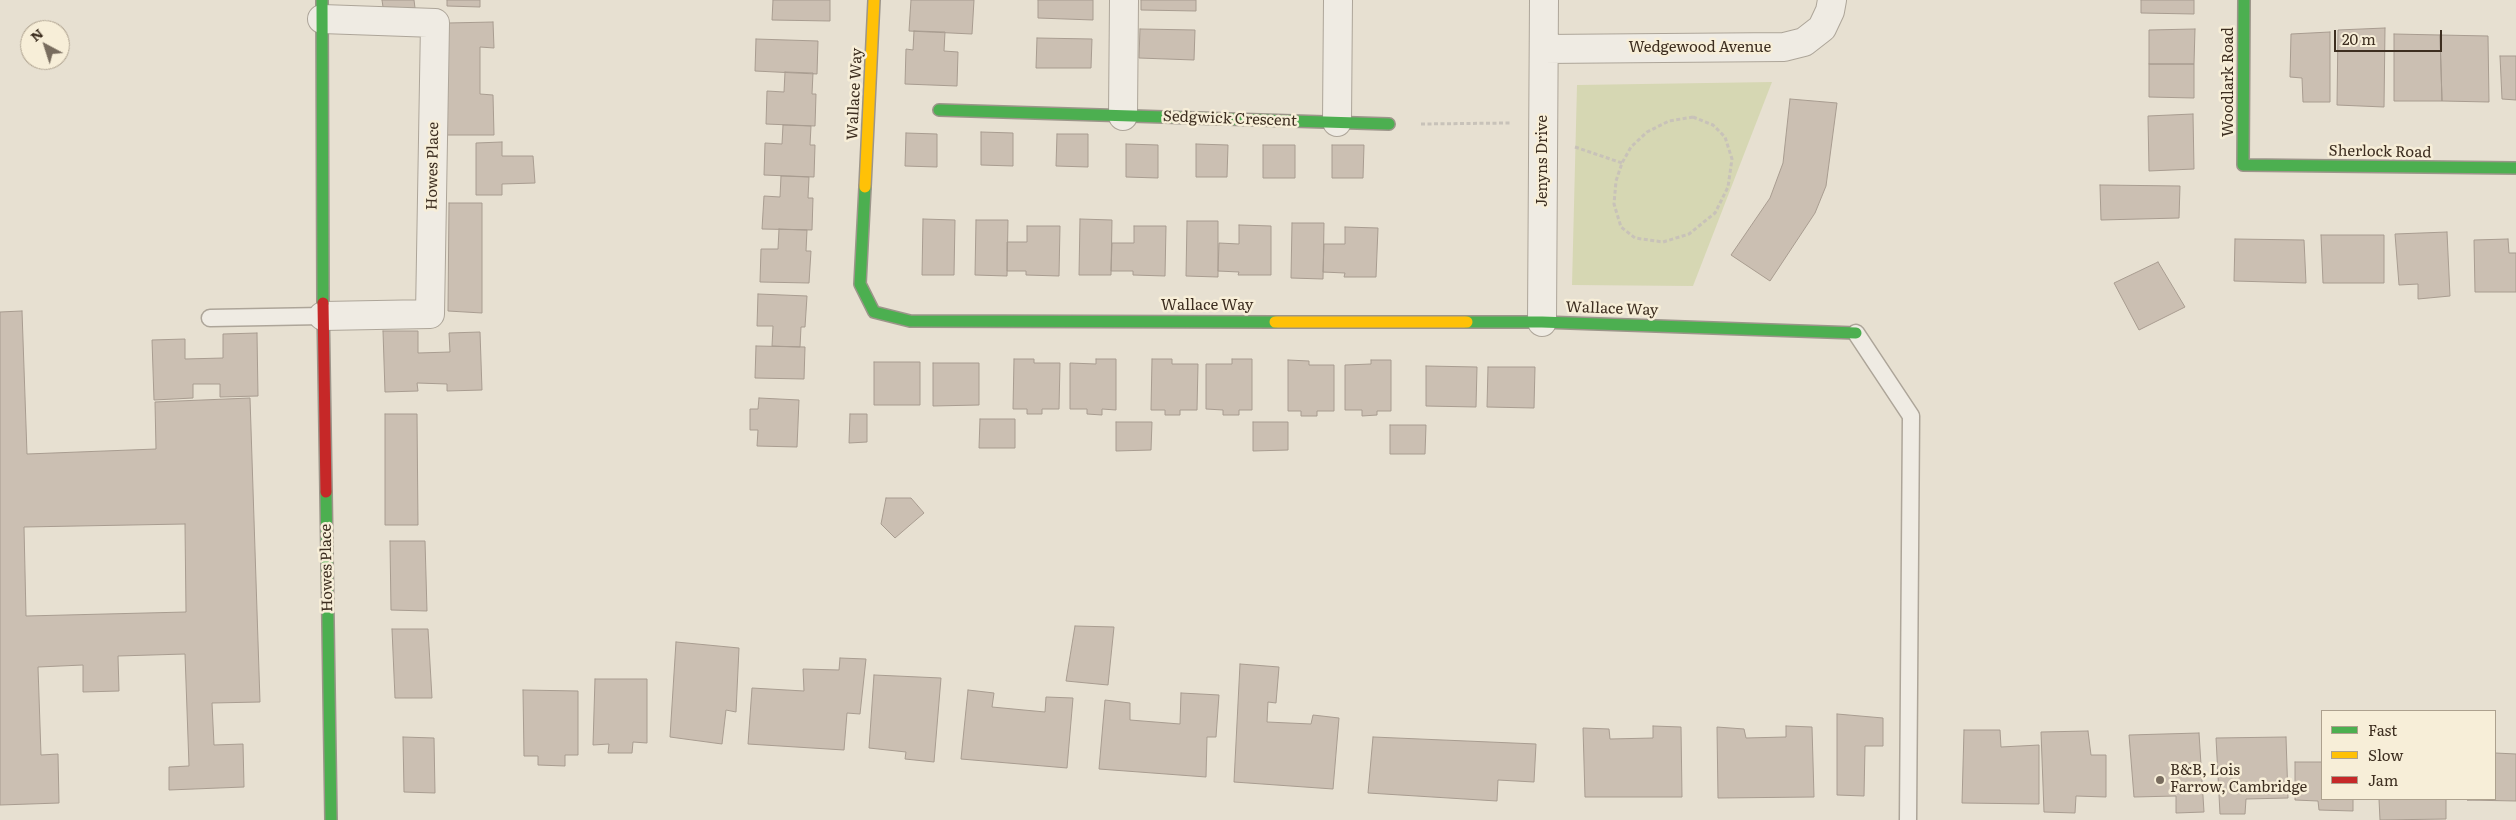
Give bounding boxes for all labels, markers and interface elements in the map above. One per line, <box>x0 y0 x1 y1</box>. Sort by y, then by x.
north arrow <box>20 20 70 70</box>
scale bar <box>2336 20 2444 52</box>
text: N <box>25 23 47 46</box>
street label: Woodlark Road <box>2220 27 2238 137</box>
text: 20 m <box>2342 27 2376 50</box>
street label: Wedgewood Avenue <box>1629 39 1771 57</box>
street label: Wallace Way <box>844 47 866 141</box>
street label: Sedgwick Crescent <box>1163 108 1297 130</box>
street label: Jenyns Drive <box>1534 115 1552 207</box>
street label: Howes Place <box>423 122 443 210</box>
street label: Sherlock Road <box>2328 142 2432 162</box>
street label: Wallace Way <box>1161 297 1253 315</box>
street label: Wallace Way <box>1565 298 1659 320</box>
street label: Howes Place <box>317 524 337 612</box>
legend <box>2321 710 2496 800</box>
text: Fast <box>2368 718 2397 741</box>
text: Slow <box>2368 743 2403 766</box>
place label: B&B, Lois Farrow, Cambridge <box>2170 762 2307 797</box>
text: Jam <box>2368 768 2398 791</box>
marker: B&B, Lois Farrow, Cambridge <box>2154 774 2166 786</box>

